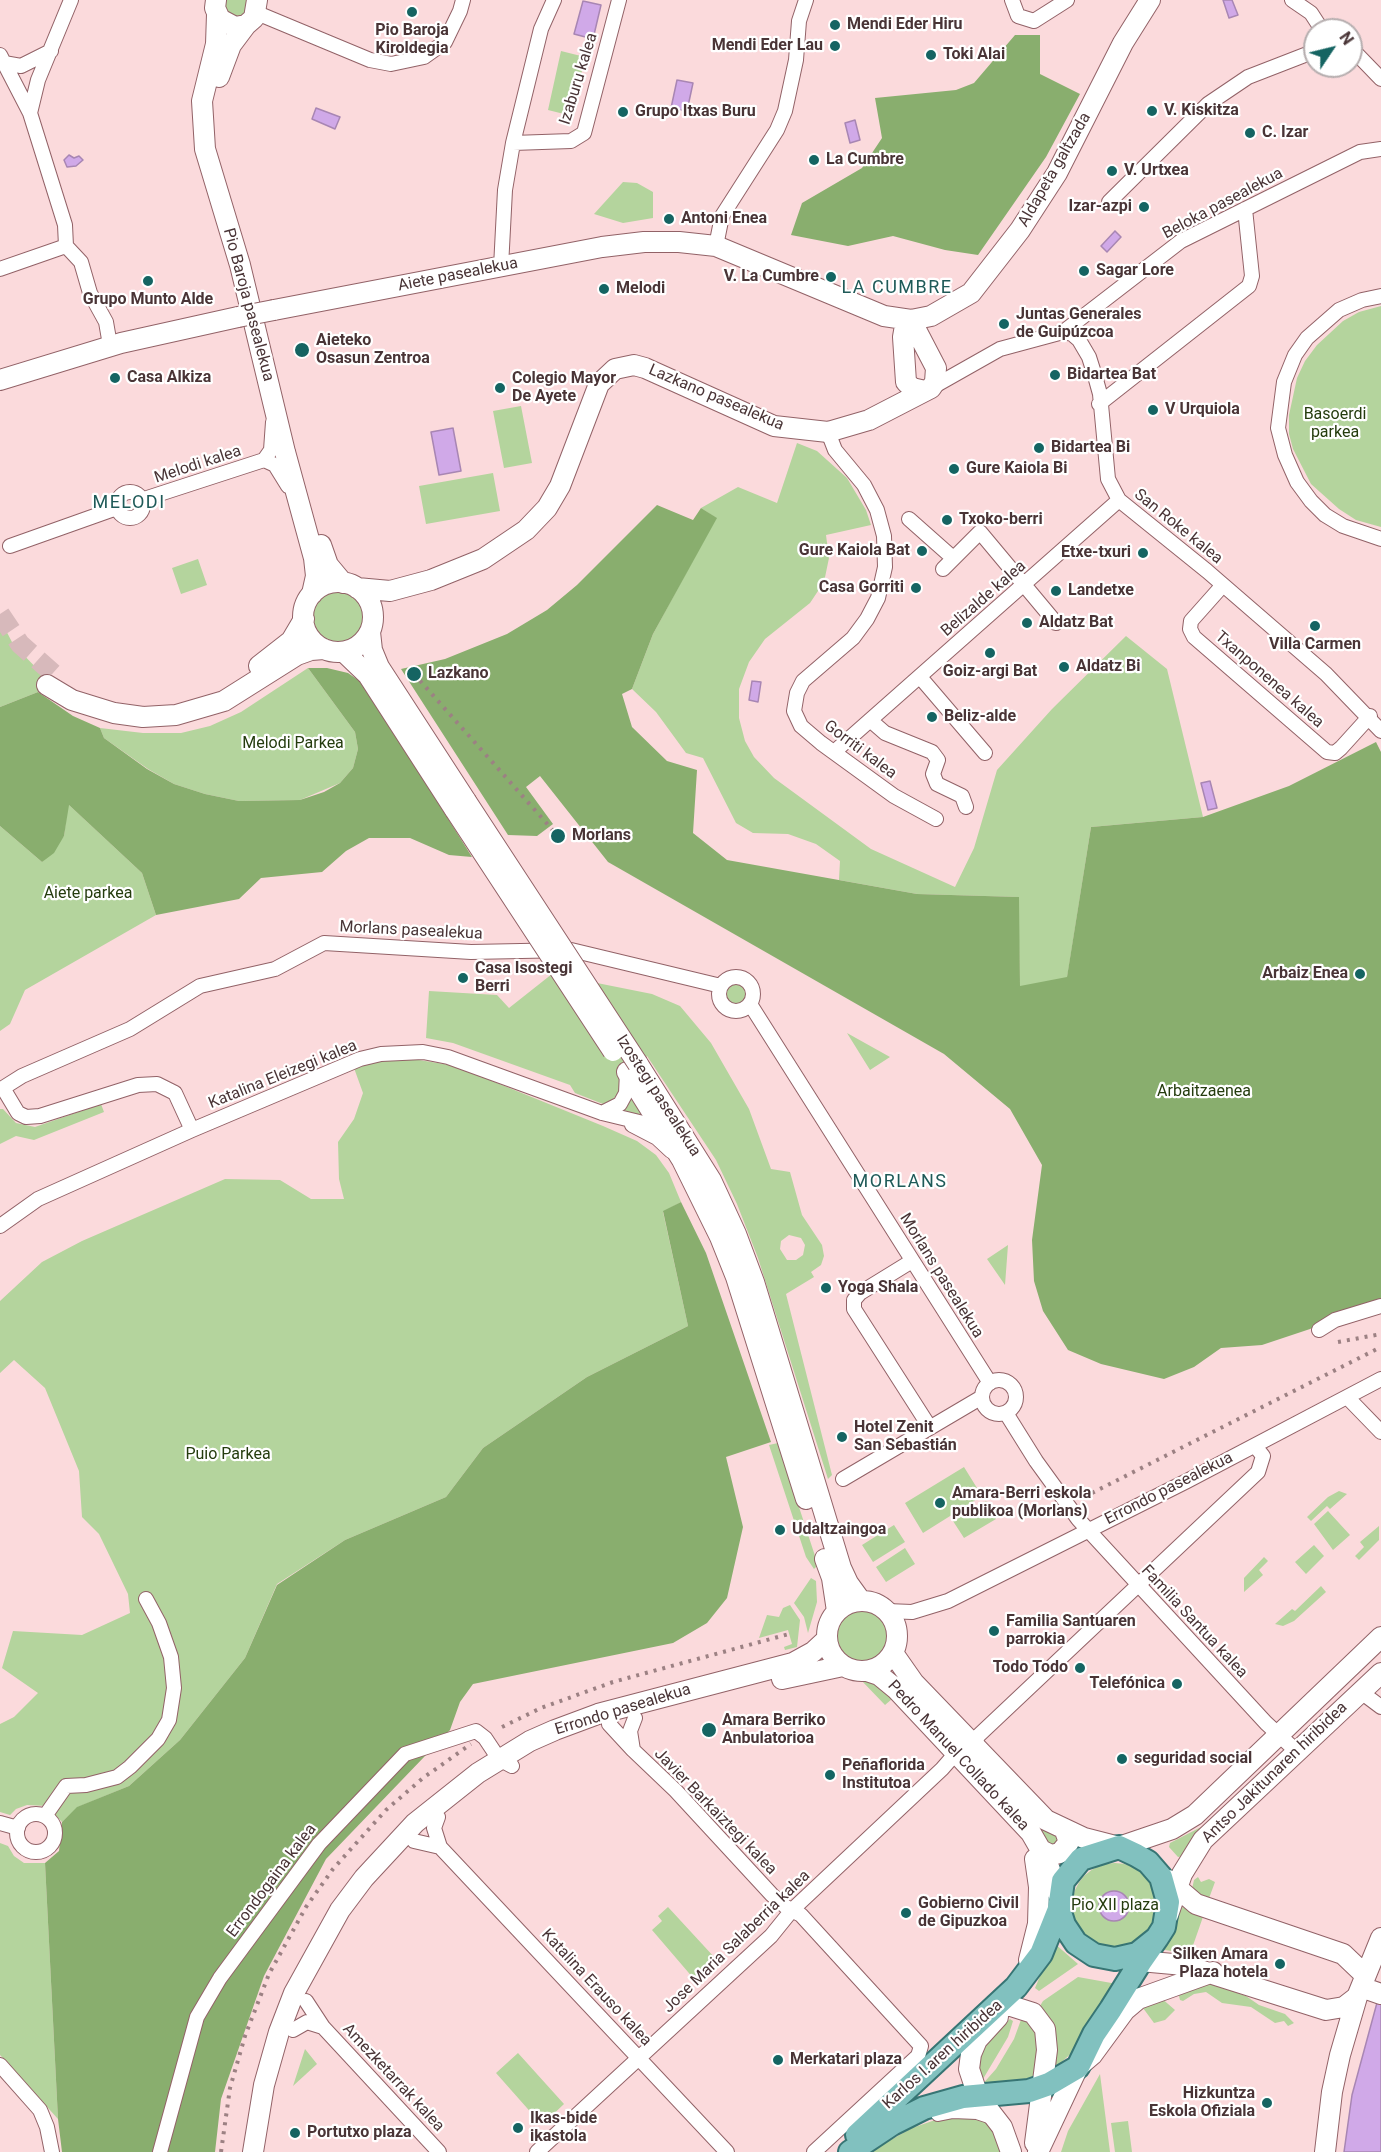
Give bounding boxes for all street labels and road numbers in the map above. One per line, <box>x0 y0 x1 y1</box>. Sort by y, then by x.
street label: Izaburu kalea <box>556 31 602 127</box>
street label: Aldapeta galtzada <box>1015 110 1095 230</box>
street label: Beloka pasealekua <box>1160 164 1286 244</box>
street label: Pio Baroja pasealekua <box>218 226 278 384</box>
street label: Aiete pasealekua <box>396 254 520 296</box>
street label: Lazkano pasealekua <box>645 361 787 435</box>
street label: Melodi kalea <box>152 442 244 488</box>
street label: San Roke kalea <box>1130 485 1226 569</box>
street label: Belizalde kalea <box>938 557 1030 641</box>
street label: Txanponenea kalea <box>1211 628 1327 732</box>
street label: Gorriti kalea <box>820 717 900 783</box>
street label: Morlans pasealekua <box>339 918 483 944</box>
street label: Izostegi pasealekua <box>611 1032 705 1160</box>
street label: Katalina Eleizegi kalea <box>206 1036 360 1114</box>
street label: Morlans pasealekua <box>895 1210 987 1342</box>
street label: Errondo pasealekua <box>1102 1448 1236 1530</box>
street label: Familia Santua kalea <box>1137 1562 1251 1682</box>
street label: Pedro Manuel Collado kalea <box>883 1677 1033 1835</box>
street label: Errondo pasealekua <box>553 1680 693 1740</box>
street label: Antso Jakitunaren hiribidea <box>1198 1698 1352 1848</box>
street label: Javier Barkaiztegi kalea <box>650 1745 780 1879</box>
street label: Errondogaina kalea <box>223 1821 321 1941</box>
street label: Jose Maria Salaberria kalea <box>660 1867 814 2017</box>
street label: Katalina Erauso kalea <box>537 1926 655 2050</box>
street label: Karlos I.aren hiribidea <box>879 1996 1007 2114</box>
street label: Amezketarrak kalea <box>338 2020 448 2136</box>

